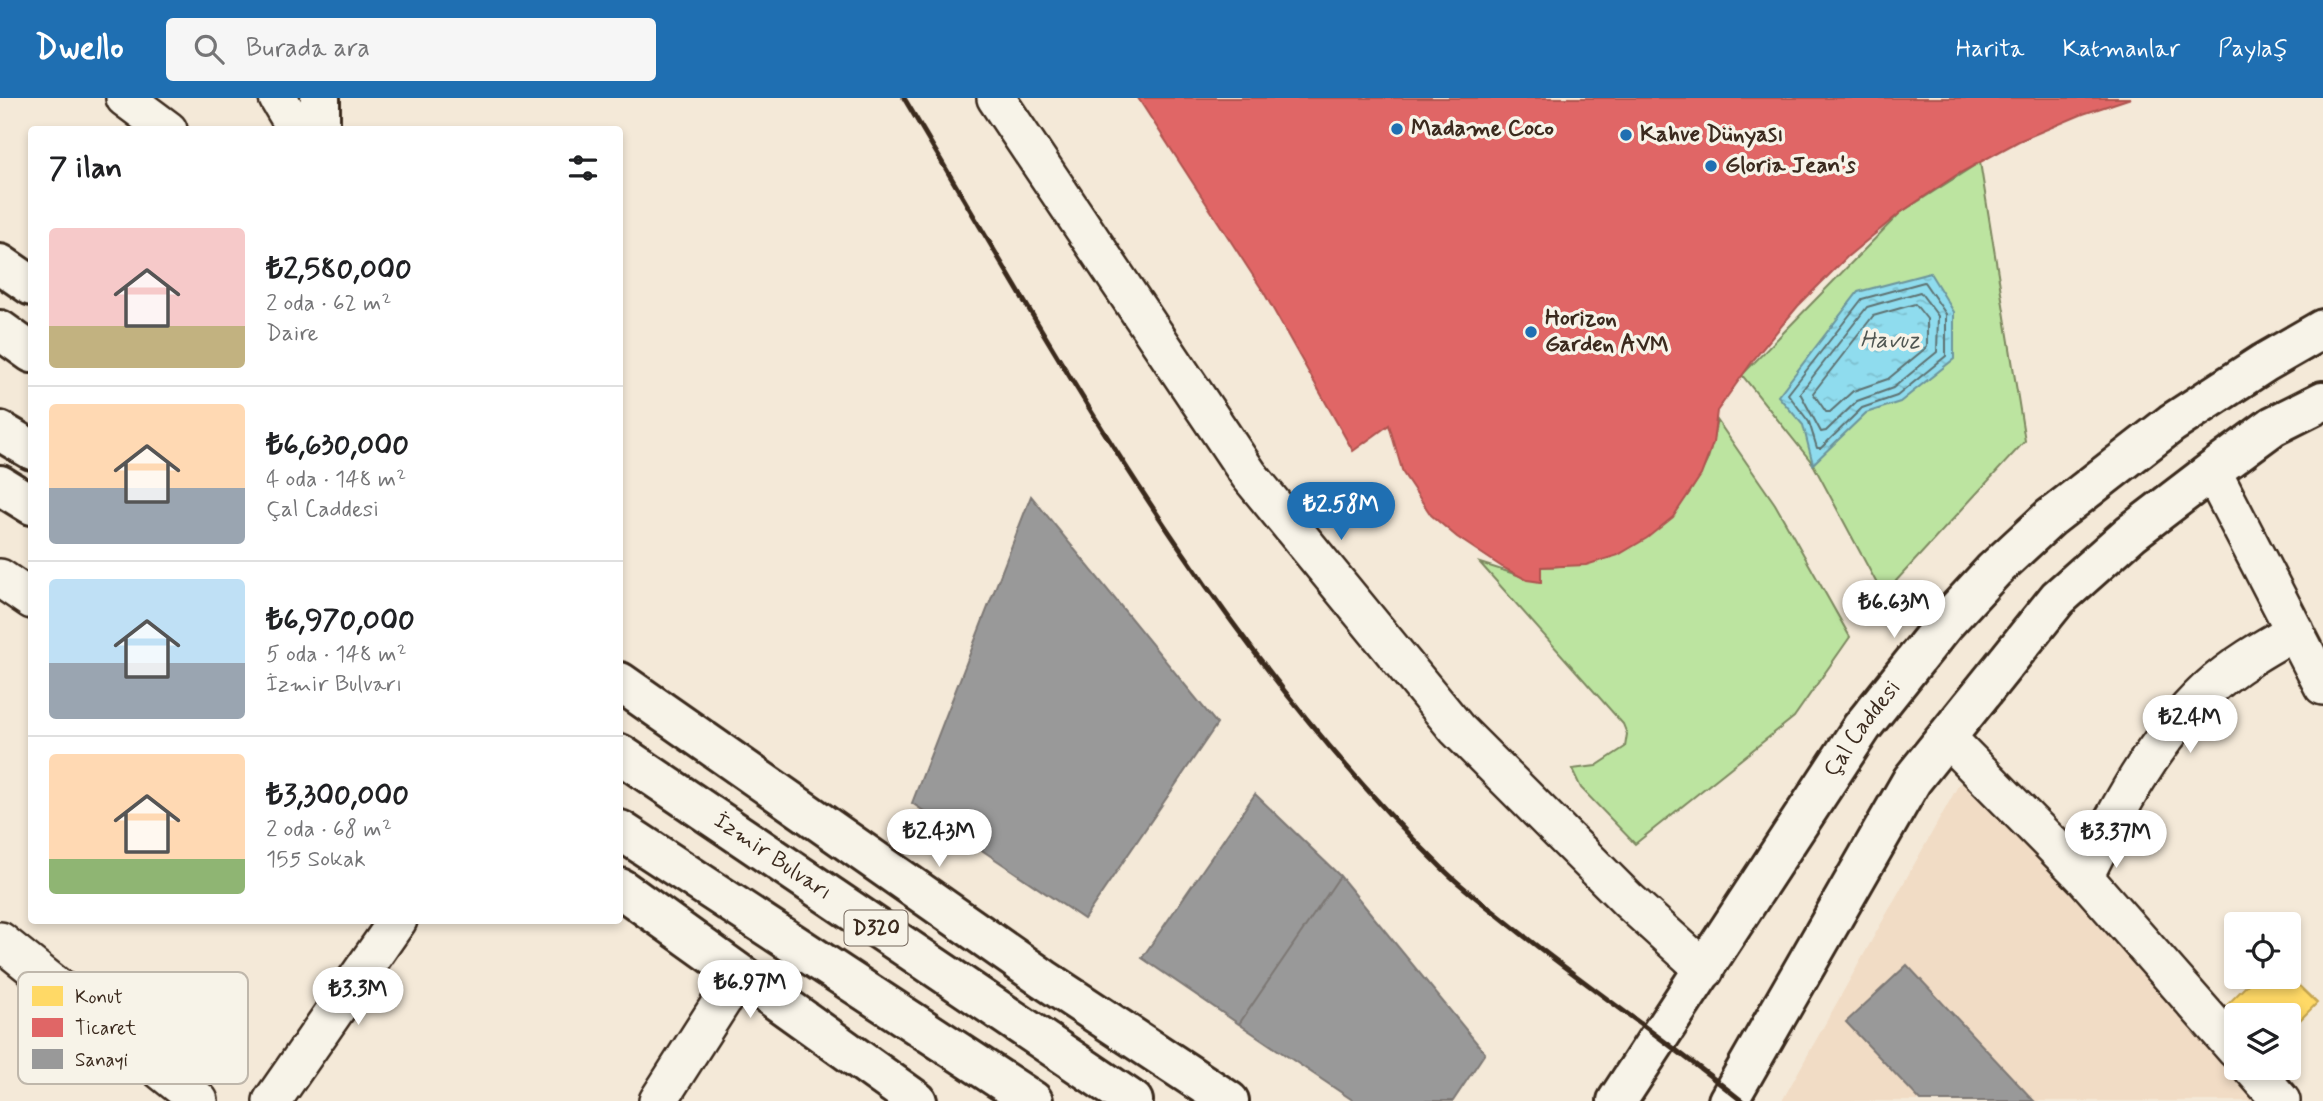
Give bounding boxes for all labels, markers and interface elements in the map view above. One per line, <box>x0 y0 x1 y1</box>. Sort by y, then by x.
search box <box>166 18 656 81</box>
text: Dwello <box>35 27 124 71</box>
icon: search <box>190 30 228 68</box>
text: Burada ara <box>246 32 370 66</box>
text: Harita <box>1956 34 2024 65</box>
text: Katmanlar <box>2062 34 2180 65</box>
text: Paylaş <box>2218 34 2288 65</box>
place label: Madame Coco <box>1411 114 1554 144</box>
place label: Kahve Dünyası <box>1640 120 1783 150</box>
marker: Madame Coco <box>1389 121 1405 137</box>
marker: Kahve Dünyası <box>1618 127 1634 143</box>
text: 7 ilan <box>49 149 122 188</box>
icon: filters <box>564 149 602 187</box>
place label: Gloria Jean's <box>1725 151 1856 181</box>
marker: Gloria Jean's <box>1703 158 1719 174</box>
text: ₺2,580,000 <box>266 250 412 289</box>
icon: home <box>105 256 189 340</box>
text: 2 oda · 62 m² <box>266 289 391 319</box>
place label: Horizon Garden AVM <box>1545 304 1669 360</box>
text: Daire <box>266 319 318 349</box>
marker: Horizon Garden AVM <box>1523 324 1539 340</box>
water label: Havuz <box>1860 325 1920 356</box>
text: ₺6,630,000 <box>266 426 409 465</box>
icon: home <box>105 432 189 516</box>
text: 4 oda · 148 m² <box>266 465 406 495</box>
pin: ₺2.58M <box>1284 482 1398 542</box>
text: ₺2.58M <box>1303 490 1379 520</box>
text: Çal Caddesi <box>266 495 379 525</box>
pin: ₺6.63M <box>1837 580 1951 640</box>
text: ₺6.63M <box>1858 588 1930 618</box>
text: ₺6,970,000 <box>266 601 415 640</box>
icon: home <box>105 607 189 691</box>
text: 5 oda · 148 m² <box>266 640 407 670</box>
text: İzmir Bulvarı <box>266 670 402 700</box>
street label: Çal Caddesi <box>1818 674 1908 784</box>
pin: ₺2.4M <box>2141 696 2239 755</box>
text: ₺2.4M <box>2159 703 2221 733</box>
text: ₺3,300,000 <box>266 776 409 815</box>
icon: home <box>105 782 189 866</box>
street label: İzmir Bulvarı <box>707 806 837 908</box>
pin: ₺2.43M <box>882 810 996 869</box>
pin: ₺3.37M <box>2059 810 2173 870</box>
text: 2 oda · 68 m² <box>266 815 392 845</box>
text: ₺2.43M <box>903 817 975 847</box>
text: ₺3.37M <box>2081 818 2151 848</box>
text: 155 Sokak <box>266 845 366 875</box>
road number: D320 <box>844 910 908 946</box>
map controls <box>2224 912 2301 1080</box>
button: locate <box>2224 912 2301 989</box>
pin: ₺6.97M <box>693 960 807 1020</box>
pin: ₺3.3M <box>309 968 407 1027</box>
text: ₺6.97M <box>714 968 786 998</box>
legend <box>18 972 248 1084</box>
text: ₺3.3M <box>329 975 387 1005</box>
text: Konut <box>75 985 123 1010</box>
button: layers <box>2224 1003 2301 1080</box>
text: Ticaret <box>75 1016 136 1041</box>
text: Sanayi <box>75 1048 128 1073</box>

